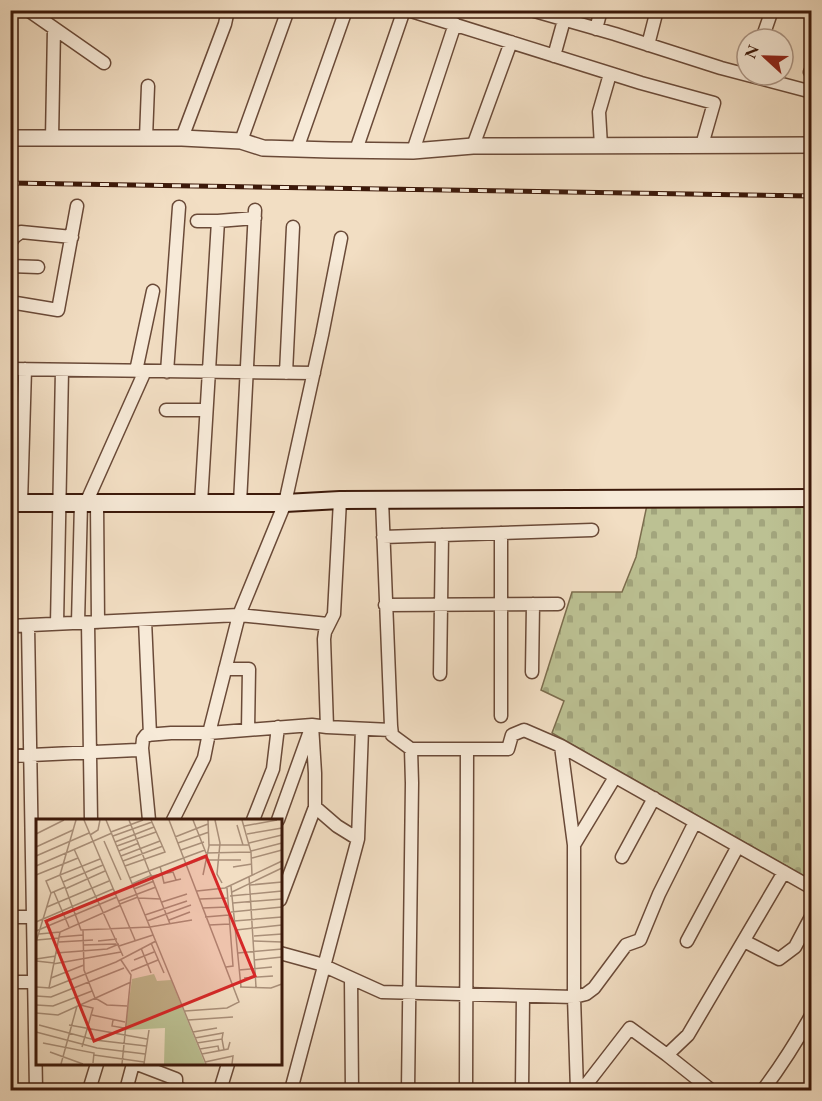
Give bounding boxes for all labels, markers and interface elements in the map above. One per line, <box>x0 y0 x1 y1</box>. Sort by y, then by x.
north arrow <box>735 27 795 87</box>
text: N <box>739 42 764 62</box>
inset map <box>36 819 282 1065</box>

